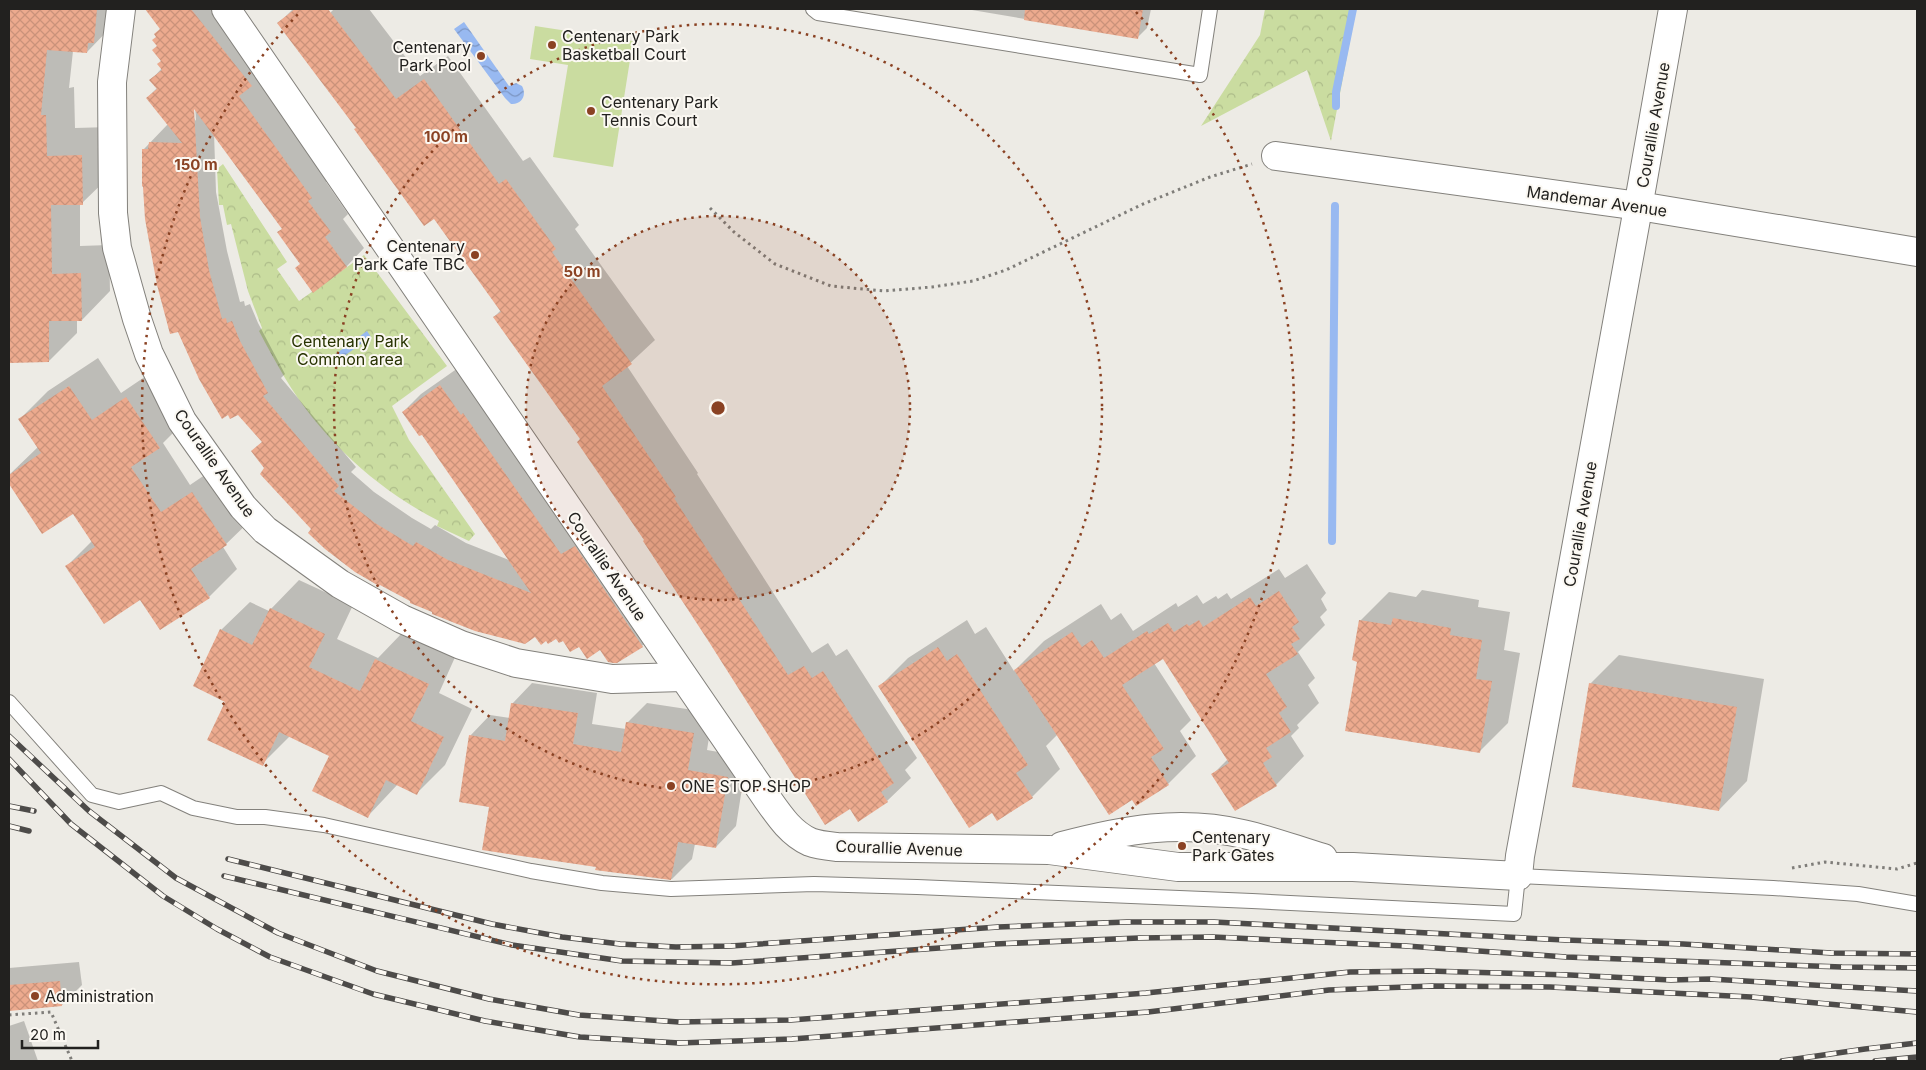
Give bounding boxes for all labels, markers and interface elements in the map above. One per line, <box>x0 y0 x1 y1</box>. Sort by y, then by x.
place label: Centenary Park Basketball Court <box>562 26 686 64</box>
place label: Centenary Park Pool <box>392 37 471 75</box>
marker: Centenary Park Basketball Court <box>546 39 558 51</box>
marker: Centenary Park Pool <box>475 50 487 62</box>
street label: Courallie Avenue <box>1632 61 1674 189</box>
place label: Centenary Park Tennis Court <box>601 92 719 130</box>
marker: Centenary Park Tennis Court <box>585 105 597 117</box>
text: 100 m <box>424 127 468 146</box>
text: 150 m <box>174 155 218 174</box>
street label: Mandemar Avenue <box>1525 181 1669 221</box>
place label: Centenary Park Cafe TBC <box>354 236 465 274</box>
marker: Centenary Park Cafe TBC <box>469 249 481 261</box>
text: 50 m <box>564 262 600 281</box>
park label: Centenary Park Common area <box>291 331 409 369</box>
centre of rings <box>709 399 727 417</box>
street label: Courallie Avenue <box>170 405 260 521</box>
street label: Courallie Avenue <box>1559 460 1601 588</box>
street label: Courallie Avenue <box>563 508 651 624</box>
place label: ONE STOP SHOP <box>681 776 811 796</box>
marker: ONE STOP SHOP <box>665 780 677 792</box>
place label: Centenary Park Gates <box>1192 827 1275 865</box>
street label: Courallie Avenue <box>835 836 963 860</box>
marker: Centenary Park Gates <box>1176 840 1188 852</box>
place label: Administration <box>45 986 154 1006</box>
marker: Administration <box>29 990 41 1002</box>
scale bar <box>22 1018 99 1050</box>
text: 20 m <box>30 1025 66 1044</box>

